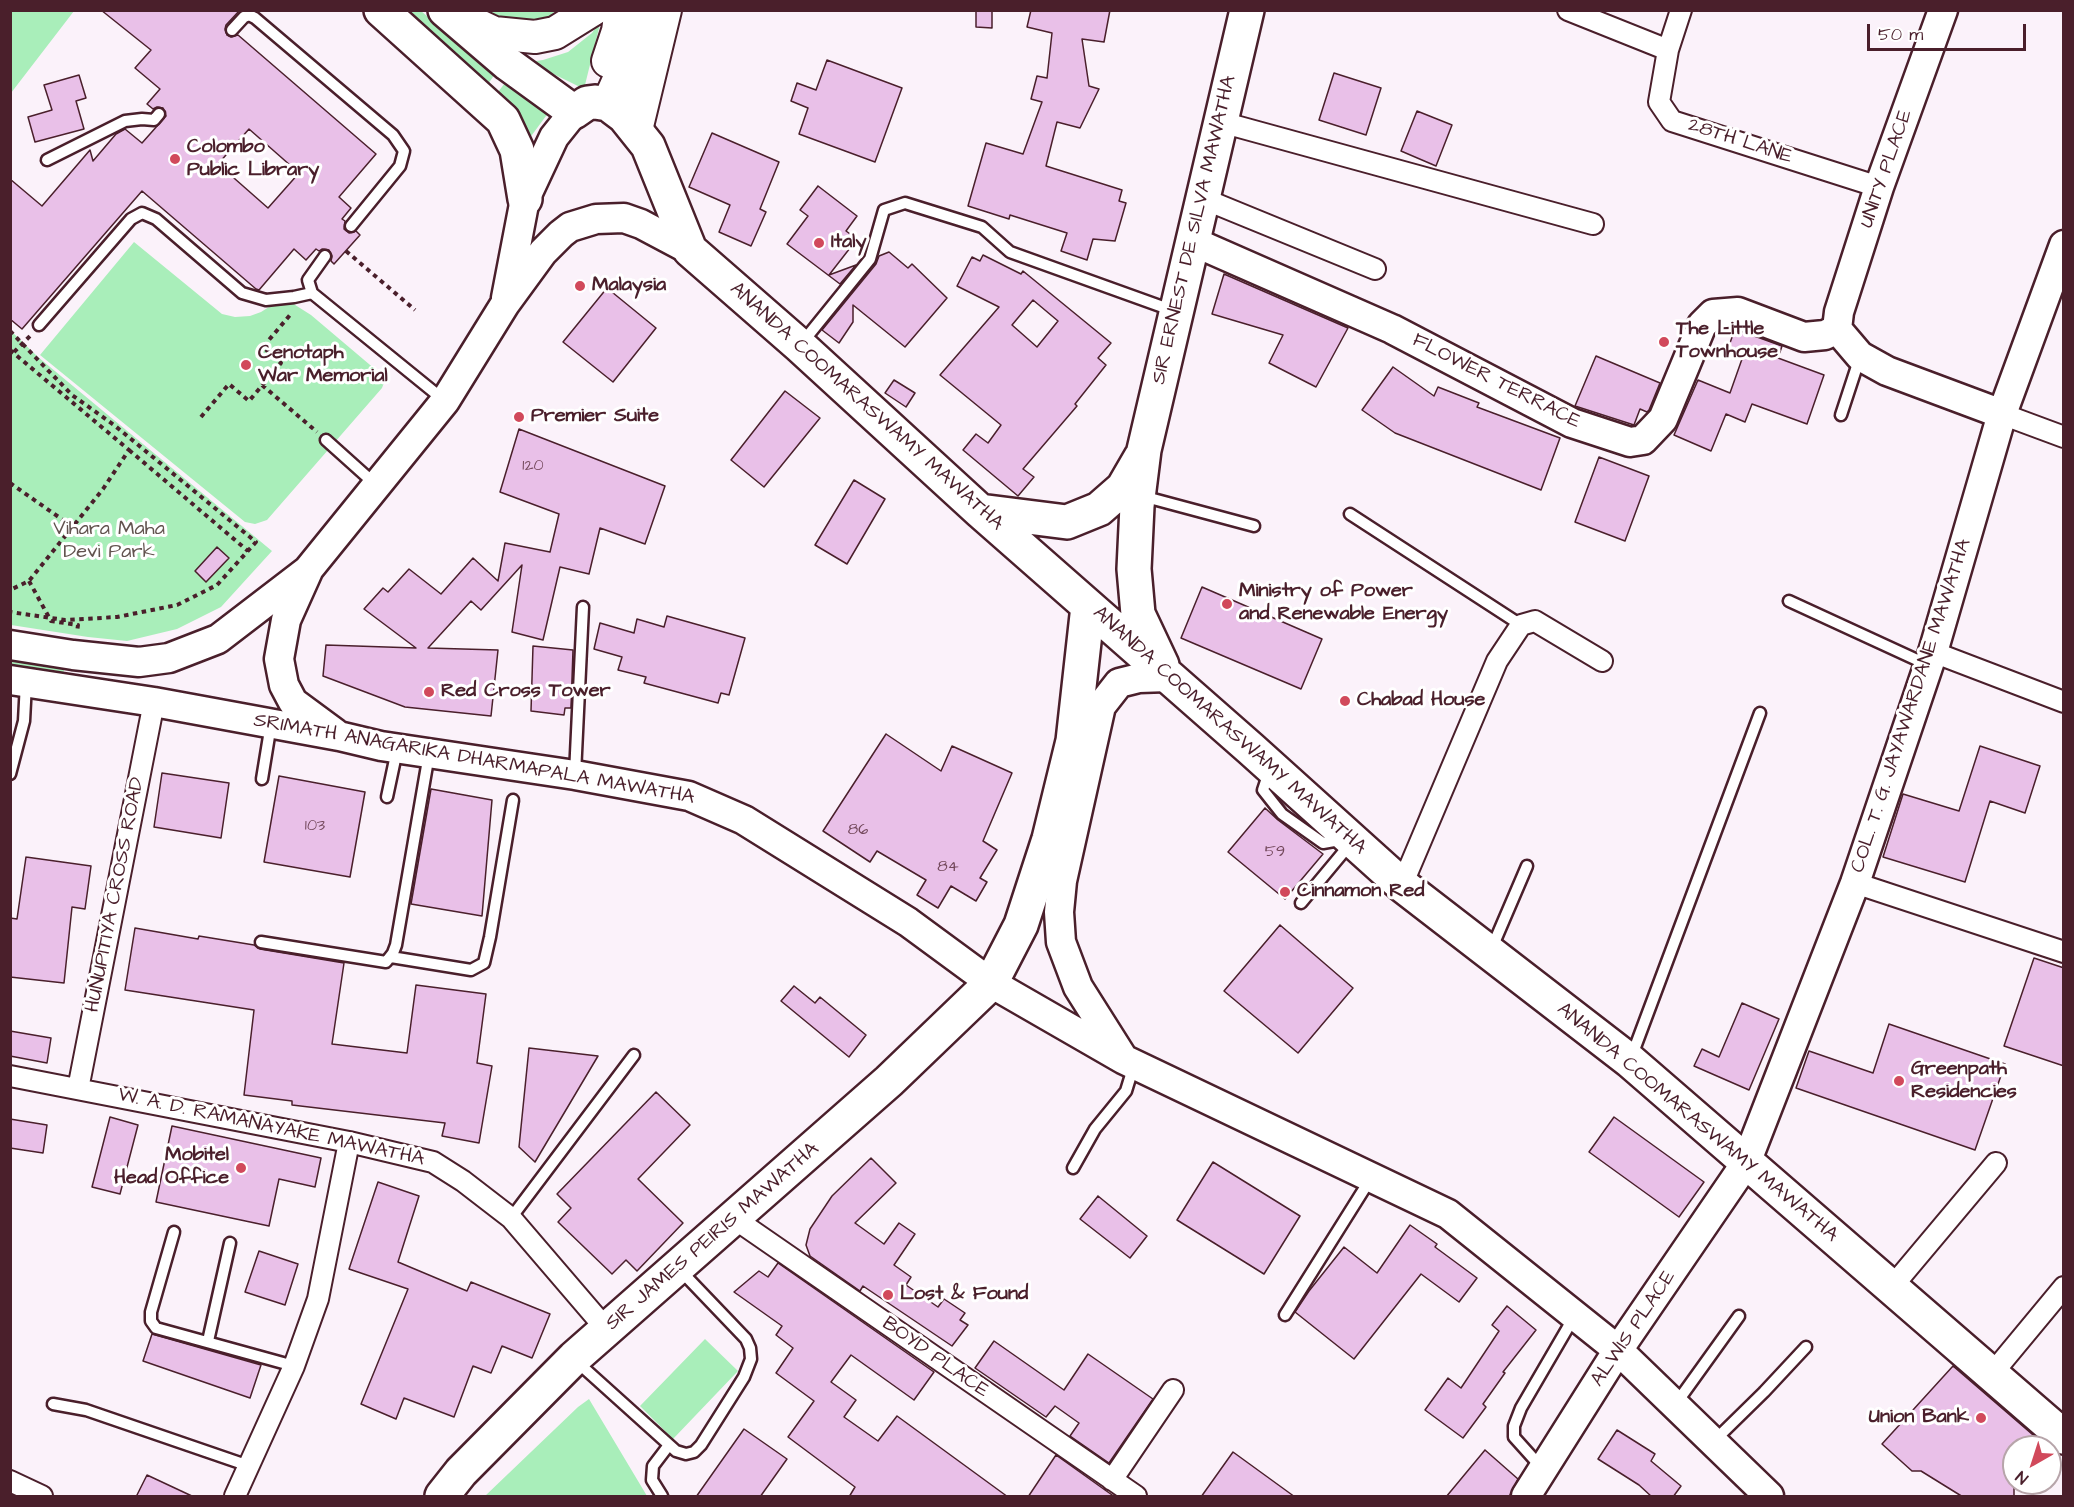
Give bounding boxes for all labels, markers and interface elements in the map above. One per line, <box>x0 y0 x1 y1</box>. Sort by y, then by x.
scale bar <box>1870 12 2029 50</box>
text: 50 m <box>1878 22 1923 47</box>
street label: SIR ERNEST DE SILVA MAWATHA <box>1148 73 1242 387</box>
street label: UNITY PLACE <box>1856 107 1918 231</box>
street label: 28TH LANE <box>1685 114 1795 170</box>
place label: Colombo Public Library <box>187 136 319 183</box>
marker: Colombo Public Library <box>168 152 182 166</box>
place label: Italy <box>831 231 866 255</box>
marker: Italy <box>812 236 826 250</box>
place label: Malaysia <box>592 274 666 298</box>
street label: ANANDA COOMARASWAMY MAWATHA <box>724 278 1008 536</box>
marker: Malaysia <box>573 279 587 293</box>
place label: The Little Townhouse <box>1676 318 1778 365</box>
street label: FLOWER TERRACE <box>1408 329 1584 435</box>
marker: The Little Townhouse <box>1657 335 1671 349</box>
place label: Cenotaph War Memorial <box>258 342 388 389</box>
marker: Cenotaph War Memorial <box>239 358 253 372</box>
place label: Premier Suite <box>531 405 659 429</box>
marker: Premier Suite <box>512 410 526 424</box>
house number: 120 <box>522 457 544 477</box>
park label: Vihara Maha Devi Park <box>53 518 165 565</box>
street label: COL. T. G. JAYAWARDANE MAWATHA <box>1847 536 1977 876</box>
place label: Ministry of Power and Renewable Energy <box>1239 580 1448 627</box>
marker: Ministry of Power and Renewable Energy <box>1220 597 1234 611</box>
street label: ANANDA COOMARASWAMY MAWATHA <box>1087 602 1371 860</box>
place label: Red Cross Tower <box>441 680 611 704</box>
marker: Red Cross Tower <box>422 685 436 699</box>
place label: Chabad House <box>1357 689 1485 713</box>
marker: Chabad House <box>1338 694 1352 708</box>
street label: SRIMATH ANAGARIKA DHARMAPALA MAWATHA <box>252 709 696 811</box>
street label: HUNUPITIYA CROSS ROAD <box>81 775 151 1015</box>
house number: 103 <box>305 817 325 837</box>
house number: 86 <box>848 821 868 841</box>
house number: 59 <box>1265 843 1285 863</box>
house number: 84 <box>937 858 959 878</box>
place label: Cinnamon Red <box>1297 880 1425 904</box>
marker: Cinnamon Red <box>1278 885 1292 899</box>
street label: ANANDA COOMARASWAMY MAWATHA <box>1551 998 1843 1248</box>
place label: Greenpath Residencies <box>1911 1058 2017 1105</box>
marker: Greenpath Residencies <box>1892 1074 1906 1088</box>
street label: W. A. D. RAMANAYAKE MAWATHA <box>116 1084 426 1172</box>
street label: SIR JAMES PEIRIS MAWATHA <box>601 1138 825 1336</box>
place label: Mobitel Head Office <box>114 1144 229 1191</box>
marker: Mobitel Head Office <box>234 1161 248 1175</box>
street label: ALWIS PLACE <box>1586 1266 1682 1392</box>
place label: Lost & Found <box>900 1283 1028 1307</box>
marker: Lost & Found <box>881 1288 895 1302</box>
street label: BOYD PLACE <box>877 1312 993 1404</box>
place label: Union Bank <box>1869 1406 1969 1430</box>
marker: Union Bank <box>1974 1411 1988 1425</box>
north arrow <box>2002 1435 2062 1495</box>
text: N <box>2011 1466 2033 1489</box>

